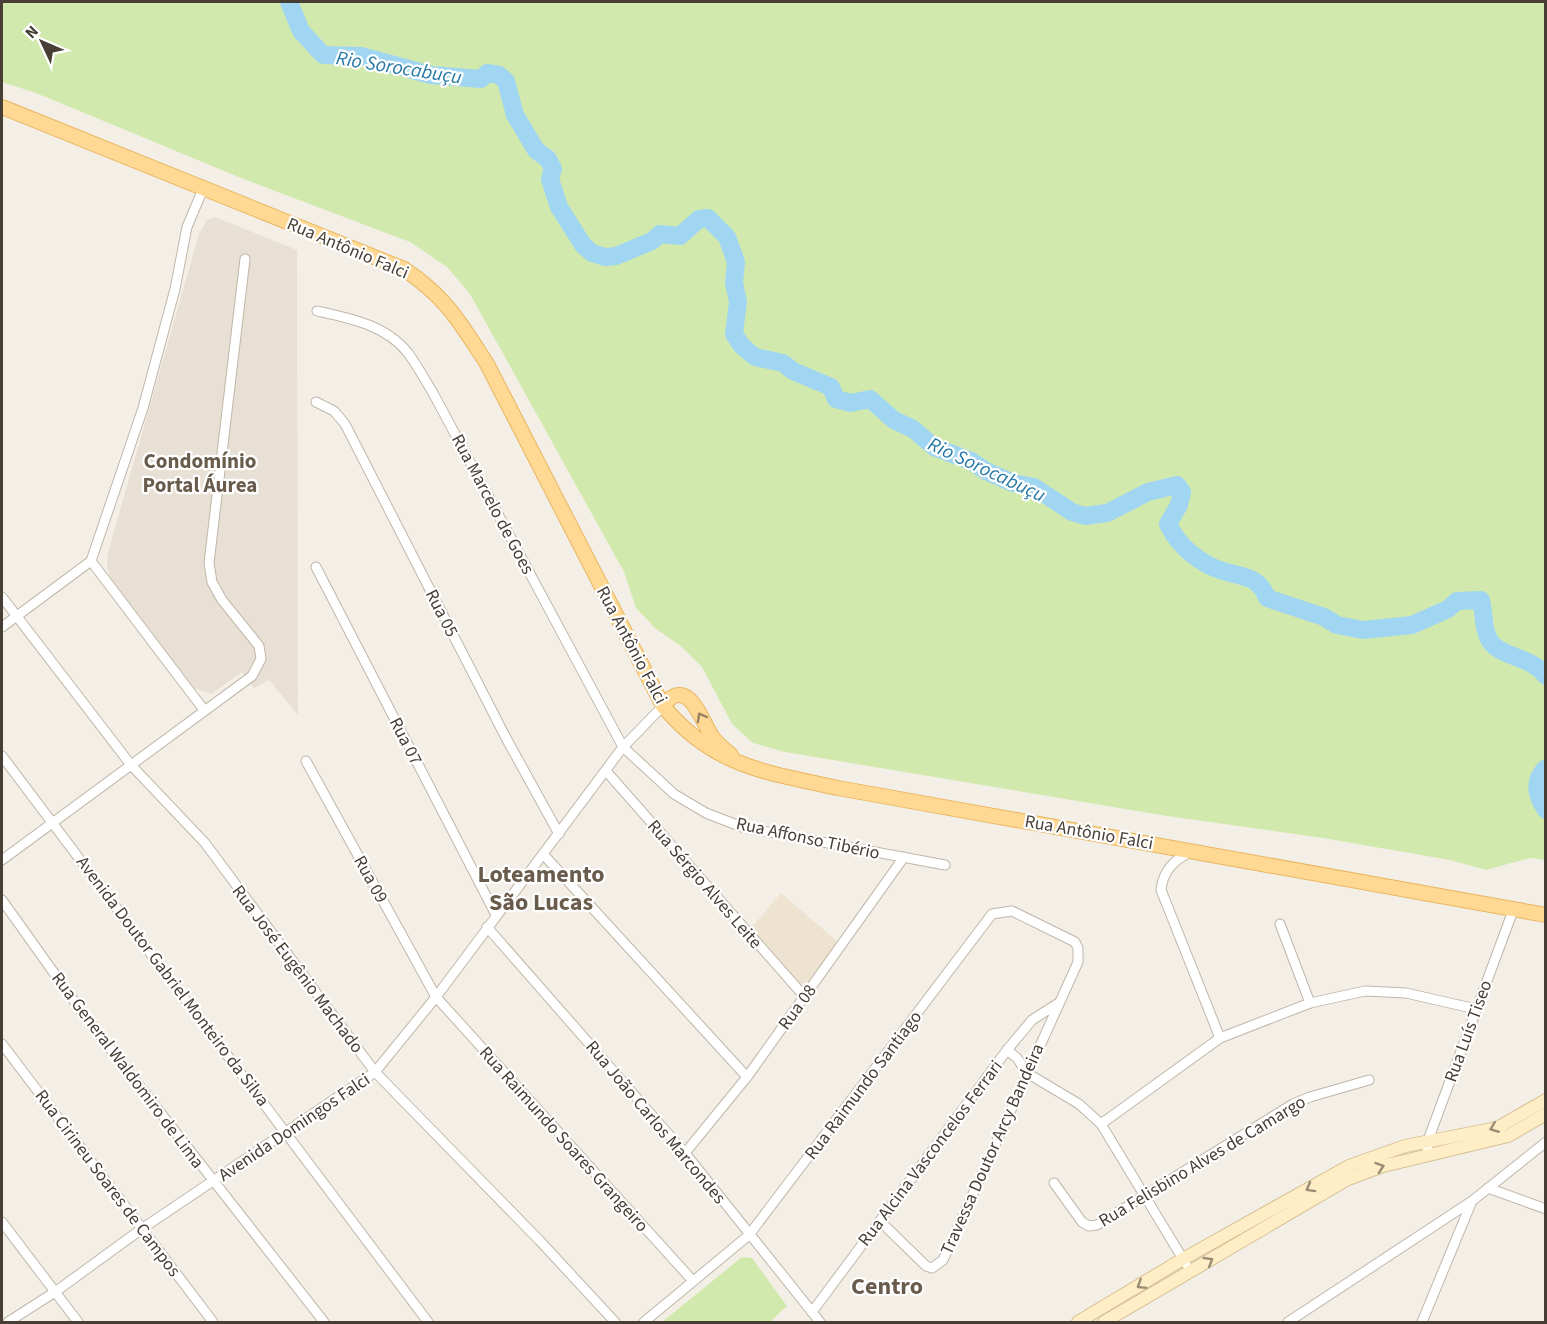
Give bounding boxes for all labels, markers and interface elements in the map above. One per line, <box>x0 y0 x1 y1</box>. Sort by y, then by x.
north arrow <box>12 12 72 72</box>
text: N <box>20 21 44 44</box>
water label: Rio Sorocabuçu <box>334 44 464 92</box>
street label: Rua Antônio Falci <box>283 212 413 285</box>
street label: Rua Marcelo de Goes <box>445 430 540 579</box>
water label: Rio Sorocabuçu <box>923 430 1050 509</box>
district label: Condomínio Portal Áurea <box>143 446 257 500</box>
street label: Rua Antônio Falci <box>590 582 673 709</box>
street label: Rua 05 <box>419 585 464 641</box>
street label: Rua 07 <box>383 713 428 769</box>
one-way arrow <box>697 713 708 723</box>
street label: Rua Antônio Falci <box>1023 809 1155 856</box>
street label: Rua Affonso Tibério <box>734 811 882 866</box>
street label: Rua Sérgio Alves Leite <box>642 814 768 954</box>
street label: Avenida Doutor Gabriel Monteiro da Silva <box>70 851 275 1112</box>
street label: Rua 09 <box>347 851 394 907</box>
district label: Loteamento São Lucas <box>477 857 605 920</box>
street label: Rua José Eugênio Machado <box>226 880 369 1059</box>
street label: Rua General Waldomiro de Lima <box>45 967 210 1174</box>
street label: Rua Luís Tiseo <box>1438 977 1499 1086</box>
street label: Rua 08 <box>772 979 822 1035</box>
street label: Rua Raimundo Santiago <box>799 1006 928 1165</box>
street label: Rua João Carlos Marcondes <box>580 1035 732 1209</box>
street label: Travessa Doutor Arcy Bandeira <box>935 1040 1050 1259</box>
street label: Rua Raimundo Soares Grangeiro <box>473 1041 654 1238</box>
street label: Rua Alcina Vasconcelos Ferrari <box>852 1055 1009 1251</box>
street label: Avenida Domingos Falci <box>213 1067 375 1188</box>
street label: Rua Cirineu Soares de Campos <box>29 1084 186 1282</box>
street label: Rua Felisbino Alves de Camargo <box>1094 1089 1311 1233</box>
one-way arrow <box>1489 1121 1500 1133</box>
one-way arrow <box>1374 1162 1385 1175</box>
one-way arrow <box>1306 1181 1317 1192</box>
one-way arrow <box>1203 1257 1213 1269</box>
district label: Centro <box>851 1269 923 1304</box>
one-way arrow <box>1137 1277 1147 1289</box>

